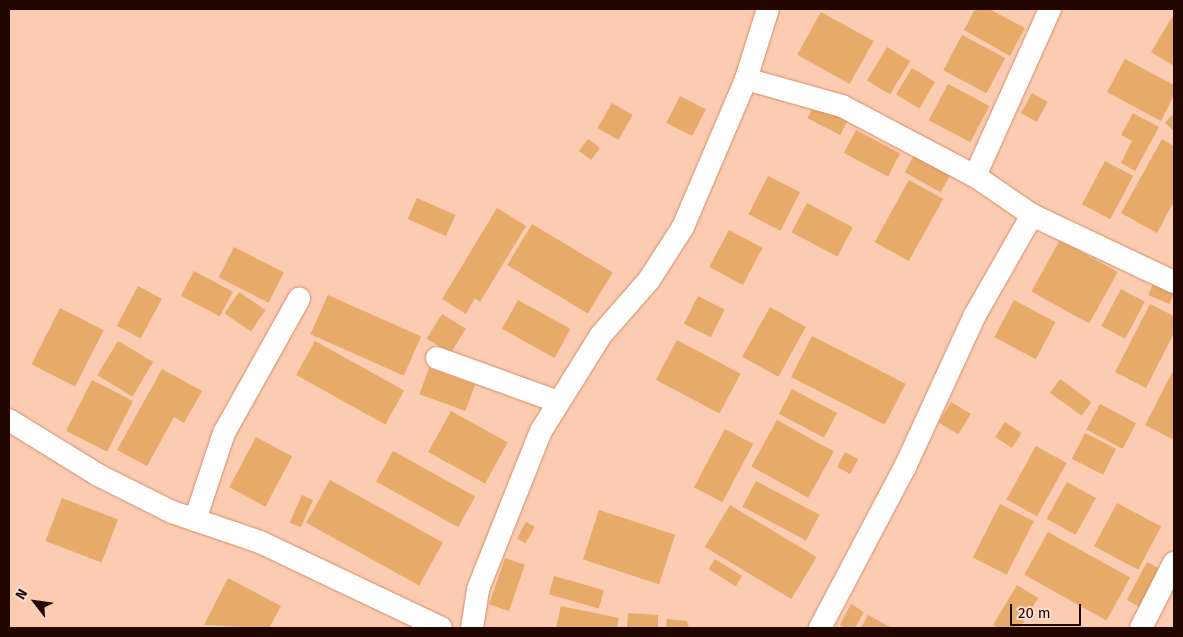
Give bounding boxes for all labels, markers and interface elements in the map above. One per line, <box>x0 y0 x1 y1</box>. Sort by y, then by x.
north arrow <box>10 577 60 627</box>
text: N <box>12 586 31 603</box>
scale bar <box>1013 594 1084 626</box>
text: 20 m <box>1018 604 1051 622</box>

